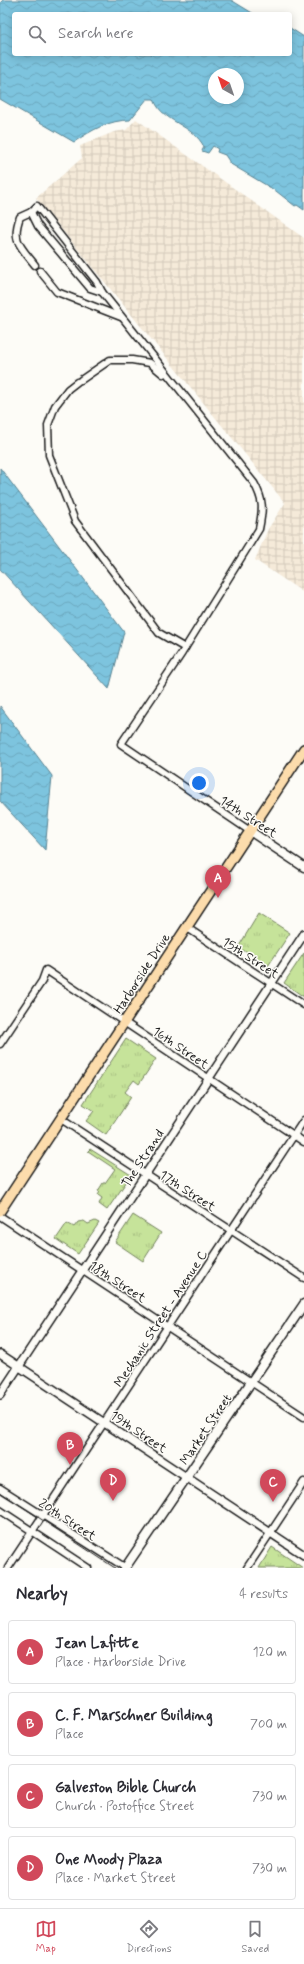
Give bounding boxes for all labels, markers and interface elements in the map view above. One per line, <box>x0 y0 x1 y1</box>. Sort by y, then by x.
search box <box>12 12 292 56</box>
icon: search <box>26 23 48 45</box>
text: Search here <box>58 24 134 44</box>
north arrow <box>208 68 244 104</box>
your location <box>189 773 209 793</box>
street label: 14th Street <box>216 792 281 842</box>
pin: A <box>205 865 231 898</box>
street label: Harborside Drive <box>110 930 175 1017</box>
street label: 15th Street <box>219 934 282 983</box>
street label: 16th Street <box>149 1023 212 1074</box>
street label: The Strand <box>118 1126 168 1191</box>
street label: 17th Street <box>156 1167 219 1216</box>
street label: Mechanic Street - Avenue C <box>110 1247 212 1391</box>
street label: 18th Street <box>85 1258 149 1307</box>
street label: Market Street <box>176 1391 236 1469</box>
street label: 19th Street <box>106 1407 170 1458</box>
pin: B <box>57 1432 83 1465</box>
pin: D <box>100 1468 126 1501</box>
pin: C <box>260 1469 286 1502</box>
street label: 20th Street <box>35 1495 100 1545</box>
text: Nearby <box>16 1583 68 1605</box>
text: 4 results <box>239 1586 288 1603</box>
text: Jean Lafitte <box>55 1634 139 1654</box>
text: A <box>26 1644 34 1661</box>
text: 120 m <box>253 1644 287 1661</box>
text: Place · Harborside Drive <box>55 1654 186 1671</box>
text: C. F. Marschner Building <box>55 1706 213 1726</box>
text: B <box>26 1716 34 1733</box>
text: 700 m <box>250 1716 287 1733</box>
text: Place <box>55 1726 84 1743</box>
text: Galveston Bible Church <box>55 1778 196 1798</box>
text: C <box>25 1788 35 1805</box>
text: 730 m <box>252 1788 287 1805</box>
text: Church · Postoffice Street <box>55 1798 194 1815</box>
text: One Moody Plaza <box>55 1850 162 1870</box>
text: D <box>26 1860 34 1877</box>
text: 730 m <box>252 1860 287 1877</box>
text: Place · Market Street <box>55 1870 176 1887</box>
tab: Map <box>35 1918 57 1956</box>
tab: Directions <box>126 1918 172 1956</box>
tab: Saved <box>241 1918 269 1956</box>

